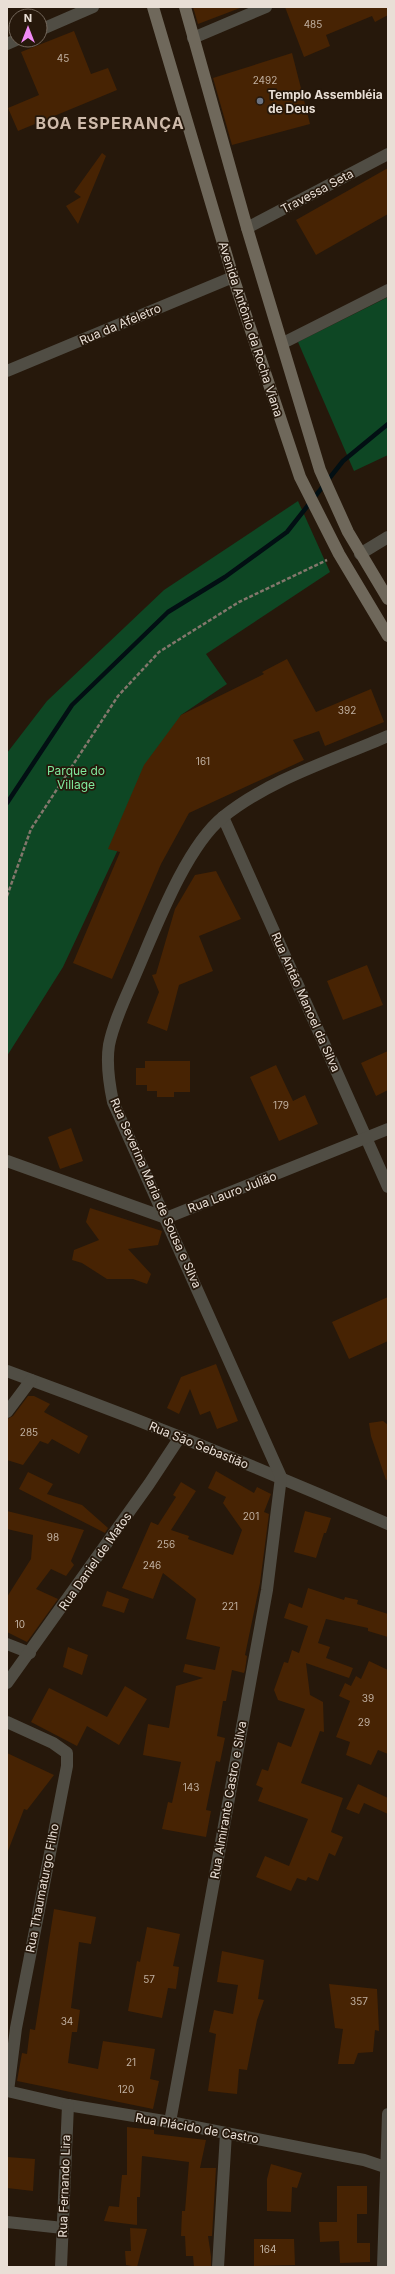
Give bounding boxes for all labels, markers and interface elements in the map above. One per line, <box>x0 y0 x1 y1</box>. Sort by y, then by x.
north arrow <box>8 8 48 48</box>
text: N <box>24 11 32 25</box>
house number: 485 <box>304 18 322 30</box>
house number: 45 <box>57 52 69 64</box>
house number: 2492 <box>253 74 277 86</box>
place label: Templo Assembléia de Deus <box>268 87 383 116</box>
marker: Templo Assembléia de Deus <box>255 96 265 106</box>
district label: BOA ESPERANÇA <box>35 113 185 133</box>
street label: Travessa Seta <box>278 166 356 216</box>
street label: Avenida Antônio da Rocha Viana <box>216 239 286 419</box>
street label: Rua da Afeletro <box>77 300 163 348</box>
house number: 392 <box>338 704 356 716</box>
house number: 161 <box>196 755 210 767</box>
park label: Parque do Village <box>47 763 105 792</box>
street label: Rua Antão Manoel da Silva <box>268 930 344 1074</box>
street label: Rua Severina Maria de Sousa e Silva <box>107 1096 205 1290</box>
house number: 179 <box>273 1099 289 1111</box>
street label: Rua Lauro Julião <box>185 1168 279 1216</box>
street label: Rua São Sebastião <box>147 1418 251 1472</box>
house number: 285 <box>20 1426 38 1438</box>
street label: Rua Daniel de Matos <box>56 1509 134 1613</box>
house number: 201 <box>243 1510 259 1522</box>
house number: 98 <box>47 1531 59 1543</box>
house number: 256 <box>157 1538 175 1550</box>
house number: 246 <box>143 1559 161 1571</box>
house number: 221 <box>222 1600 238 1612</box>
house number: 10 <box>15 1618 25 1630</box>
house number: 39 <box>362 1692 374 1704</box>
house number: 29 <box>358 1716 370 1728</box>
street label: Rua Almirante Castro e Silva <box>207 1720 249 1880</box>
house number: 143 <box>183 1781 199 1793</box>
street label: Rua Thaumaturgo Filho <box>22 1822 62 1954</box>
house number: 57 <box>143 1973 155 1985</box>
house number: 357 <box>350 1995 368 2007</box>
house number: 34 <box>61 2015 73 2027</box>
house number: 21 <box>126 2056 136 2068</box>
house number: 120 <box>118 2083 134 2095</box>
street label: Rua Plácido de Castro <box>134 2110 260 2146</box>
street label: Rua Fernando Lira <box>55 2134 73 2238</box>
house number: 164 <box>260 2243 276 2255</box>

